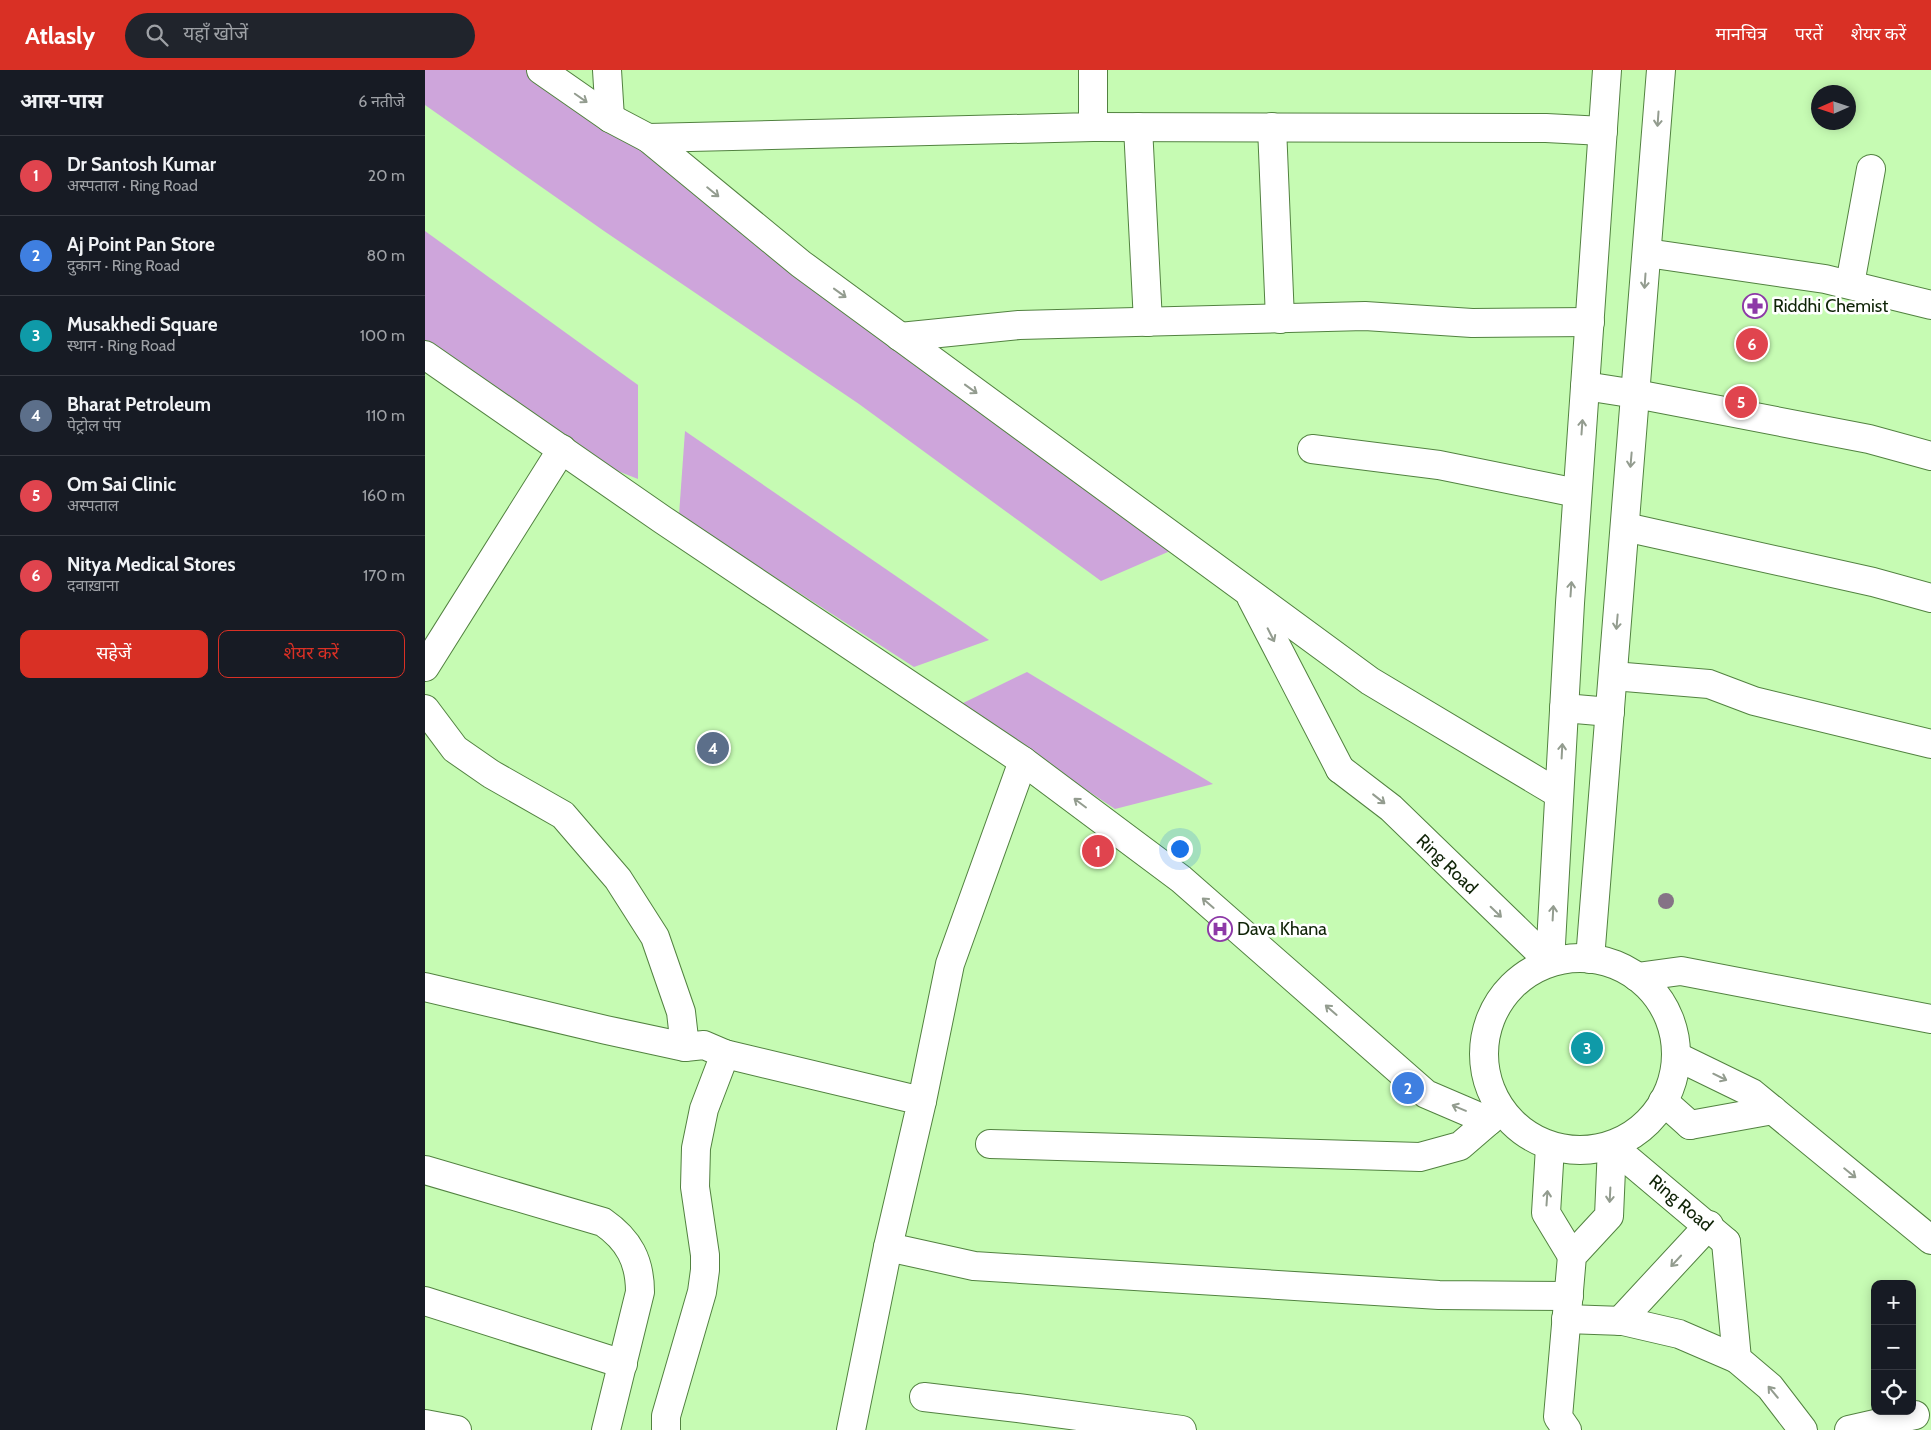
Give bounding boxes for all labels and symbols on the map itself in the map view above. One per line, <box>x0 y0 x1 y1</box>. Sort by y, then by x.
north arrow <box>1811 85 1856 130</box>
one-way arrow <box>574 93 588 103</box>
one-way arrow <box>1653 110 1662 126</box>
one-way arrow <box>706 186 719 197</box>
one-way arrow <box>1640 272 1650 288</box>
one-way arrow <box>833 288 847 298</box>
pharmacy icon: Riddhi Chemist <box>1742 293 1768 319</box>
place label: Riddhi Chemist <box>1773 295 1888 317</box>
pin: 6 <box>1736 325 1768 363</box>
pin: 5 <box>1725 383 1757 421</box>
one-way arrow <box>964 384 978 394</box>
one-way arrow <box>1577 419 1586 435</box>
one-way arrow <box>1626 452 1635 468</box>
one-way arrow <box>1566 581 1575 597</box>
one-way arrow <box>1613 614 1622 630</box>
one-way arrow <box>1267 627 1276 642</box>
pin: 4 <box>697 729 729 767</box>
one-way arrow <box>1557 743 1566 759</box>
one-way arrow <box>1372 794 1385 805</box>
one-way arrow <box>1074 798 1087 809</box>
street label: Ring Road <box>1412 829 1482 899</box>
pin: 1 <box>1082 832 1114 870</box>
your location <box>1167 836 1193 862</box>
one-way arrow <box>1202 897 1215 909</box>
one-way arrow <box>1490 906 1502 918</box>
one-way arrow <box>1548 906 1557 922</box>
hospital icon: Dava Khana <box>1207 916 1233 942</box>
place label: Dava Khana <box>1237 918 1327 940</box>
one-way arrow <box>1324 1004 1337 1016</box>
pin: 3 <box>1571 1029 1603 1067</box>
pin: 2 <box>1392 1069 1424 1107</box>
one-way arrow <box>1712 1073 1727 1082</box>
one-way arrow <box>1452 1102 1467 1112</box>
one-way arrow <box>1843 1168 1856 1179</box>
street label: Ring Road <box>1645 1170 1717 1236</box>
one-way arrow <box>1605 1186 1615 1202</box>
one-way arrow <box>1542 1190 1551 1206</box>
one-way arrow <box>1670 1255 1682 1267</box>
one-way arrow <box>1767 1385 1779 1398</box>

